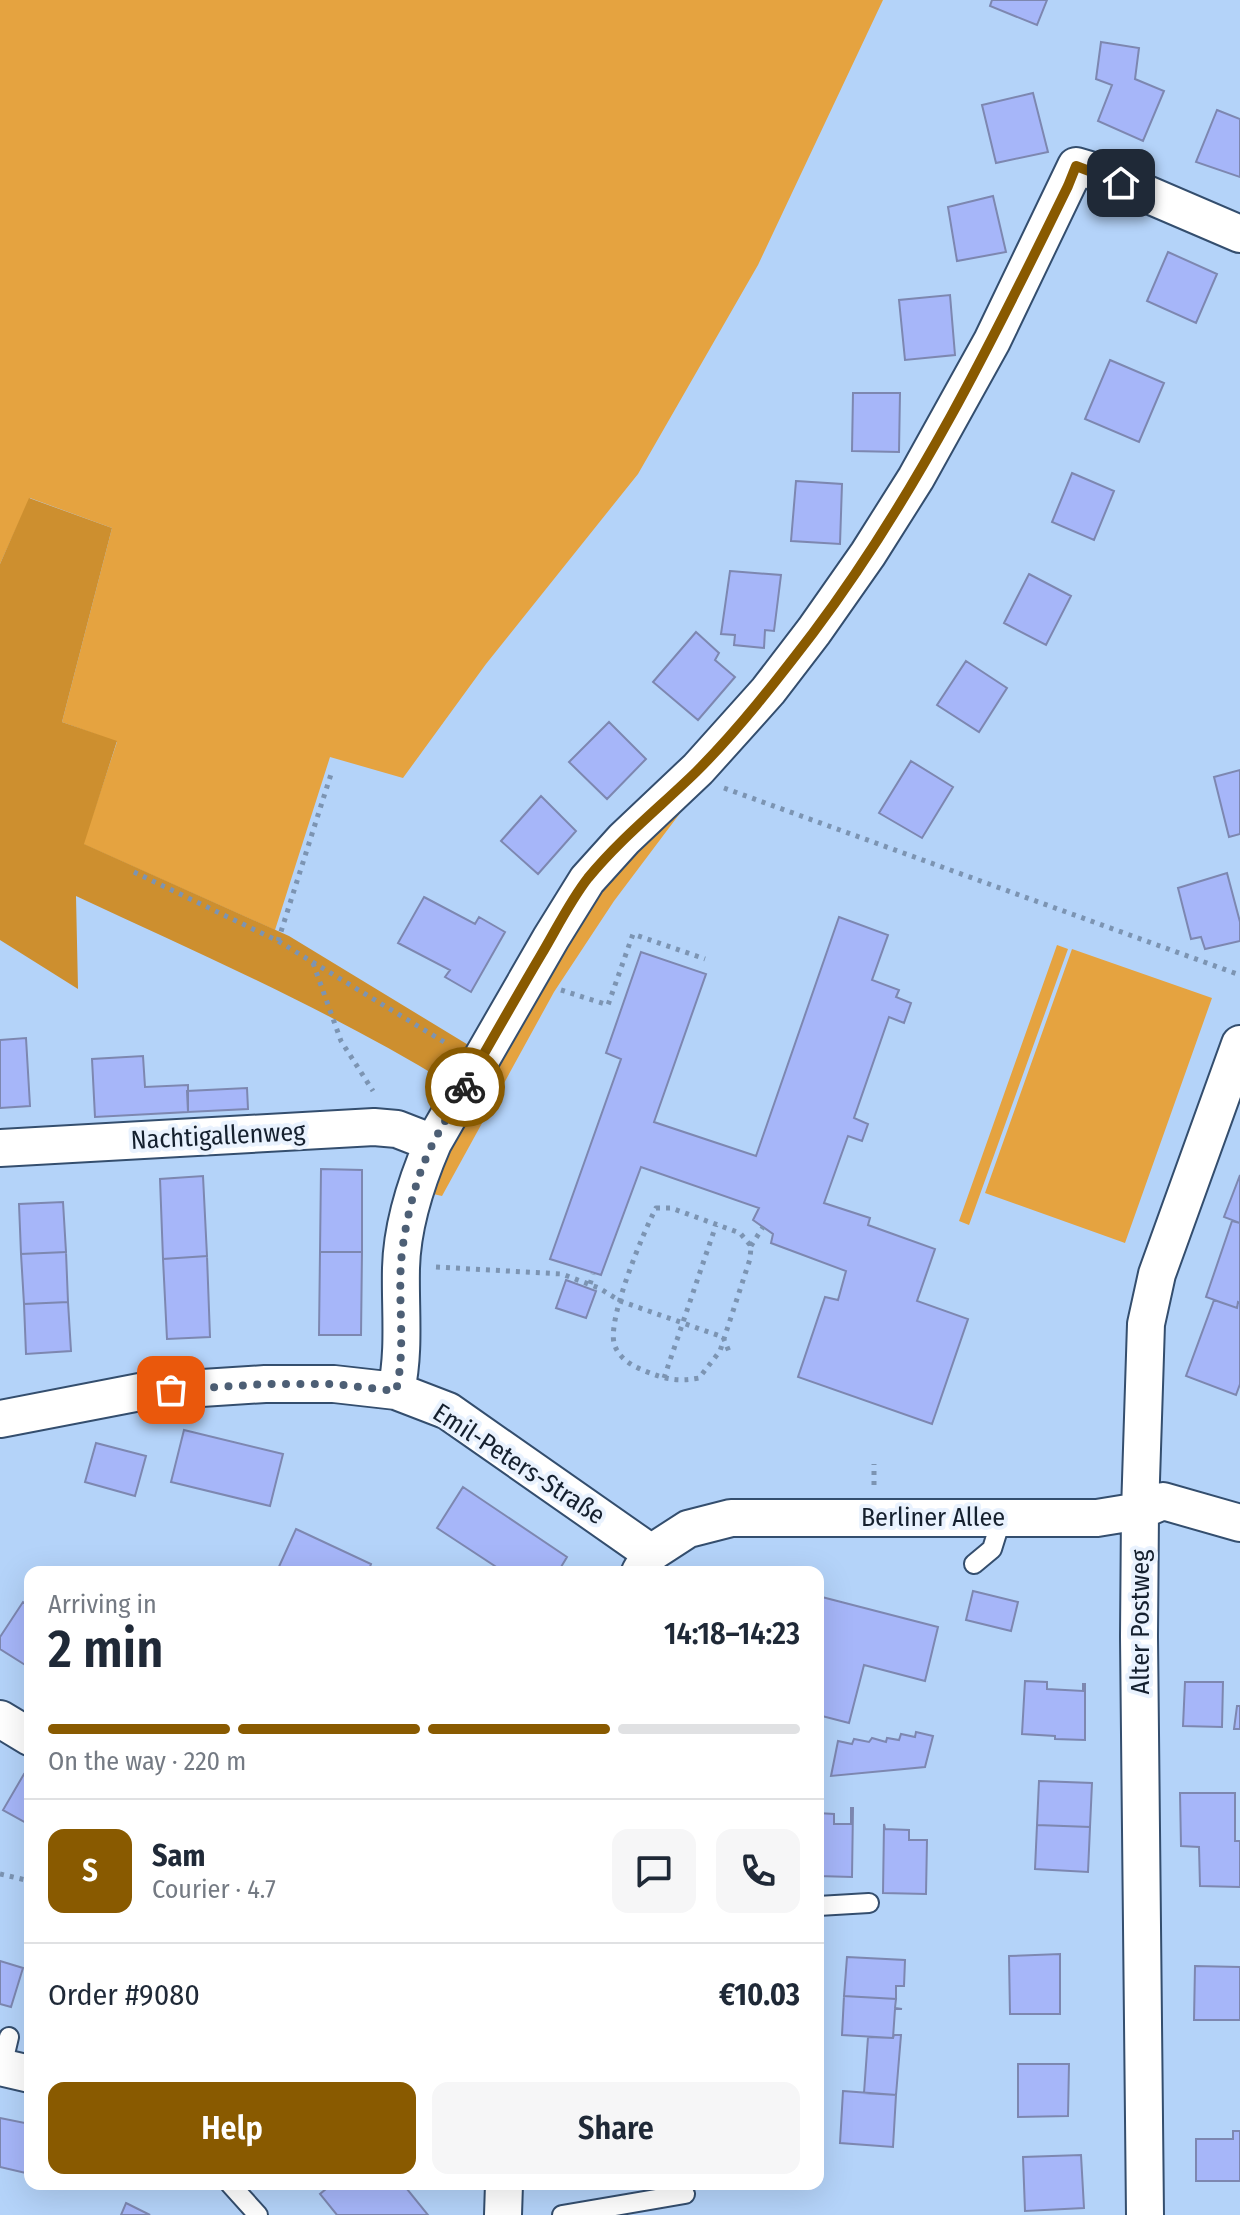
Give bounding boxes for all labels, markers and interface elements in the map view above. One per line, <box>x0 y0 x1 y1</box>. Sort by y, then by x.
pin <box>1087 149 1155 217</box>
icon: home <box>1099 161 1143 205</box>
courier <box>425 1047 505 1127</box>
icon: bike <box>443 1065 487 1109</box>
street label: Nachtigallenweg <box>130 1116 307 1156</box>
pin <box>137 1356 205 1424</box>
icon: bag <box>149 1368 193 1412</box>
street label: Emil-Peters-Straße <box>427 1397 611 1531</box>
street label: Berliner Allee <box>861 1502 1005 1533</box>
street label: Alter Postweg <box>1125 1549 1156 1694</box>
text: Arriving in <box>48 1589 157 1620</box>
text: 14:18–14:23 <box>664 1616 800 1652</box>
text: 2 min <box>48 1618 164 1681</box>
text: On the way · 220 m <box>48 1746 246 1777</box>
button: chat <box>612 1829 696 1913</box>
button: phone <box>716 1829 800 1913</box>
text: Sam <box>152 1838 205 1874</box>
text: S <box>82 1853 98 1889</box>
text: Courier · 4.7 <box>152 1874 276 1905</box>
text: Order #9080 <box>48 1977 200 2013</box>
text: €10.03 <box>719 1977 800 2013</box>
button: Help <box>48 2082 416 2174</box>
button: Share <box>432 2082 800 2174</box>

